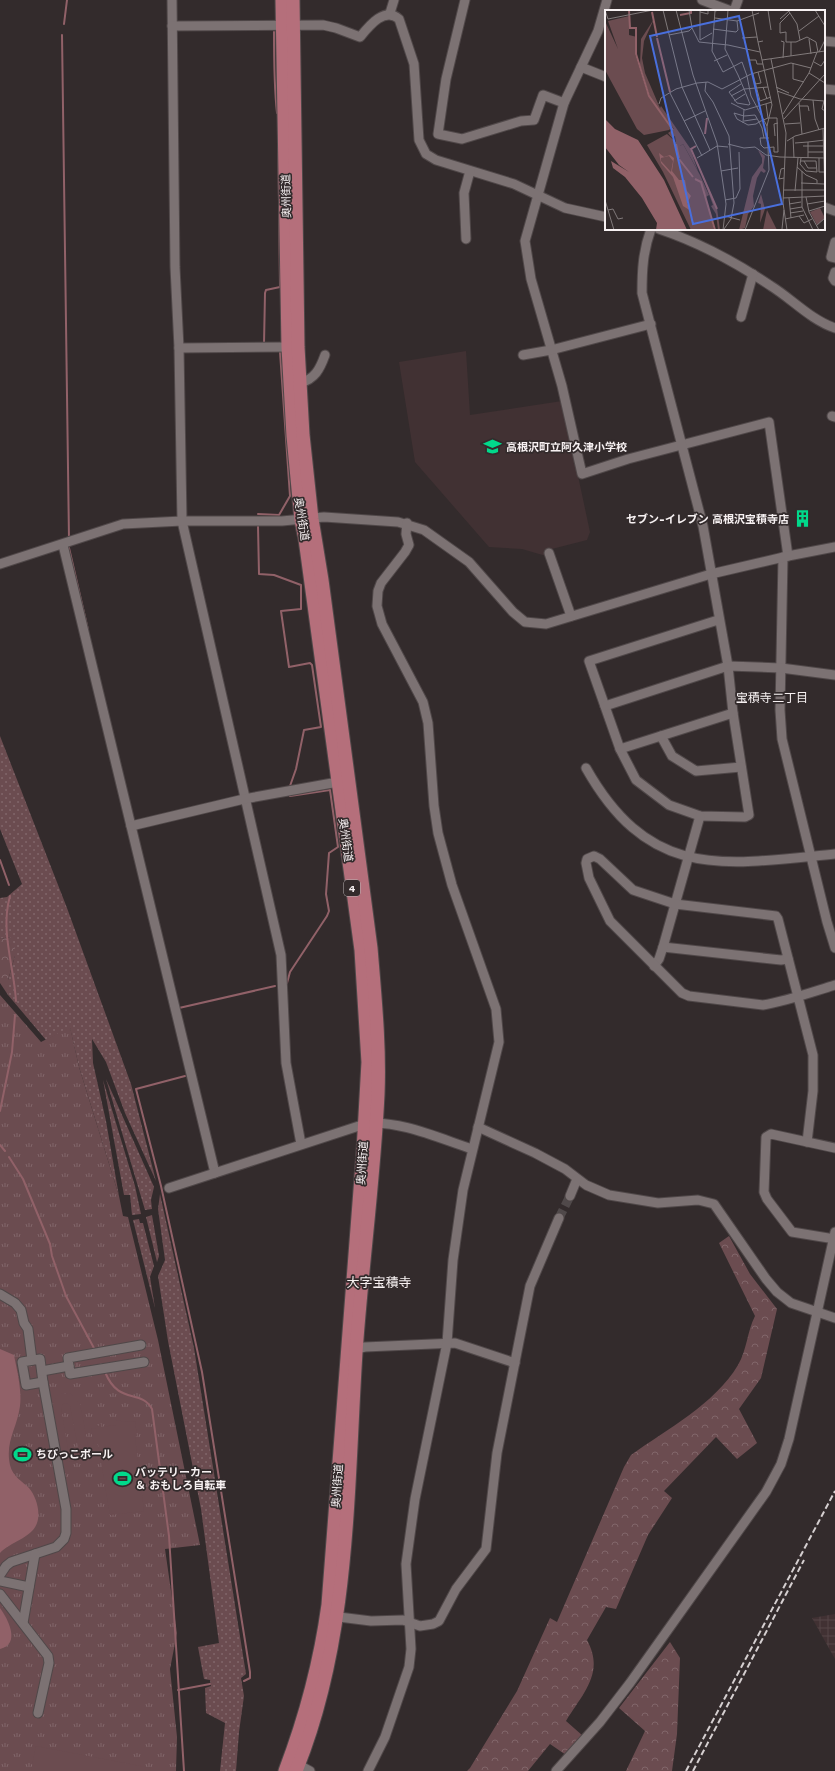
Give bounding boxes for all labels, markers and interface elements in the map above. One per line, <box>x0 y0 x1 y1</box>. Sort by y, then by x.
inset map <box>605 10 825 230</box>
street label: 奥州街道 <box>280 174 293 218</box>
school or university icon: 高根沢町立阿久津小学校 <box>483 437 503 457</box>
place label: 高根沢町立阿久津小学校 <box>506 441 627 454</box>
street label: 奥州街道 <box>292 496 311 542</box>
building icon: セブン-イレブン 高根沢宝積寺店 <box>792 509 812 529</box>
place label: セブン-イレブン 高根沢宝積寺店 <box>626 513 789 526</box>
district label: 宝積寺二丁目 <box>736 691 808 705</box>
street label: 奥州街道 <box>336 817 355 863</box>
road number: 4 <box>344 880 360 896</box>
street label: 奥州街道 <box>354 1141 371 1185</box>
district label: 大字宝積寺 <box>346 1275 412 1290</box>
sports icon: ちびっこポール <box>13 1444 33 1464</box>
place label: ちびっこポール <box>36 1448 113 1461</box>
street label: 奥州街道 <box>329 1464 346 1508</box>
place label: バッテリーカー ＆ おもしろ自転車 <box>135 1466 226 1492</box>
sports icon: バッテリーカー ＆ おもしろ自転車 <box>112 1468 132 1488</box>

